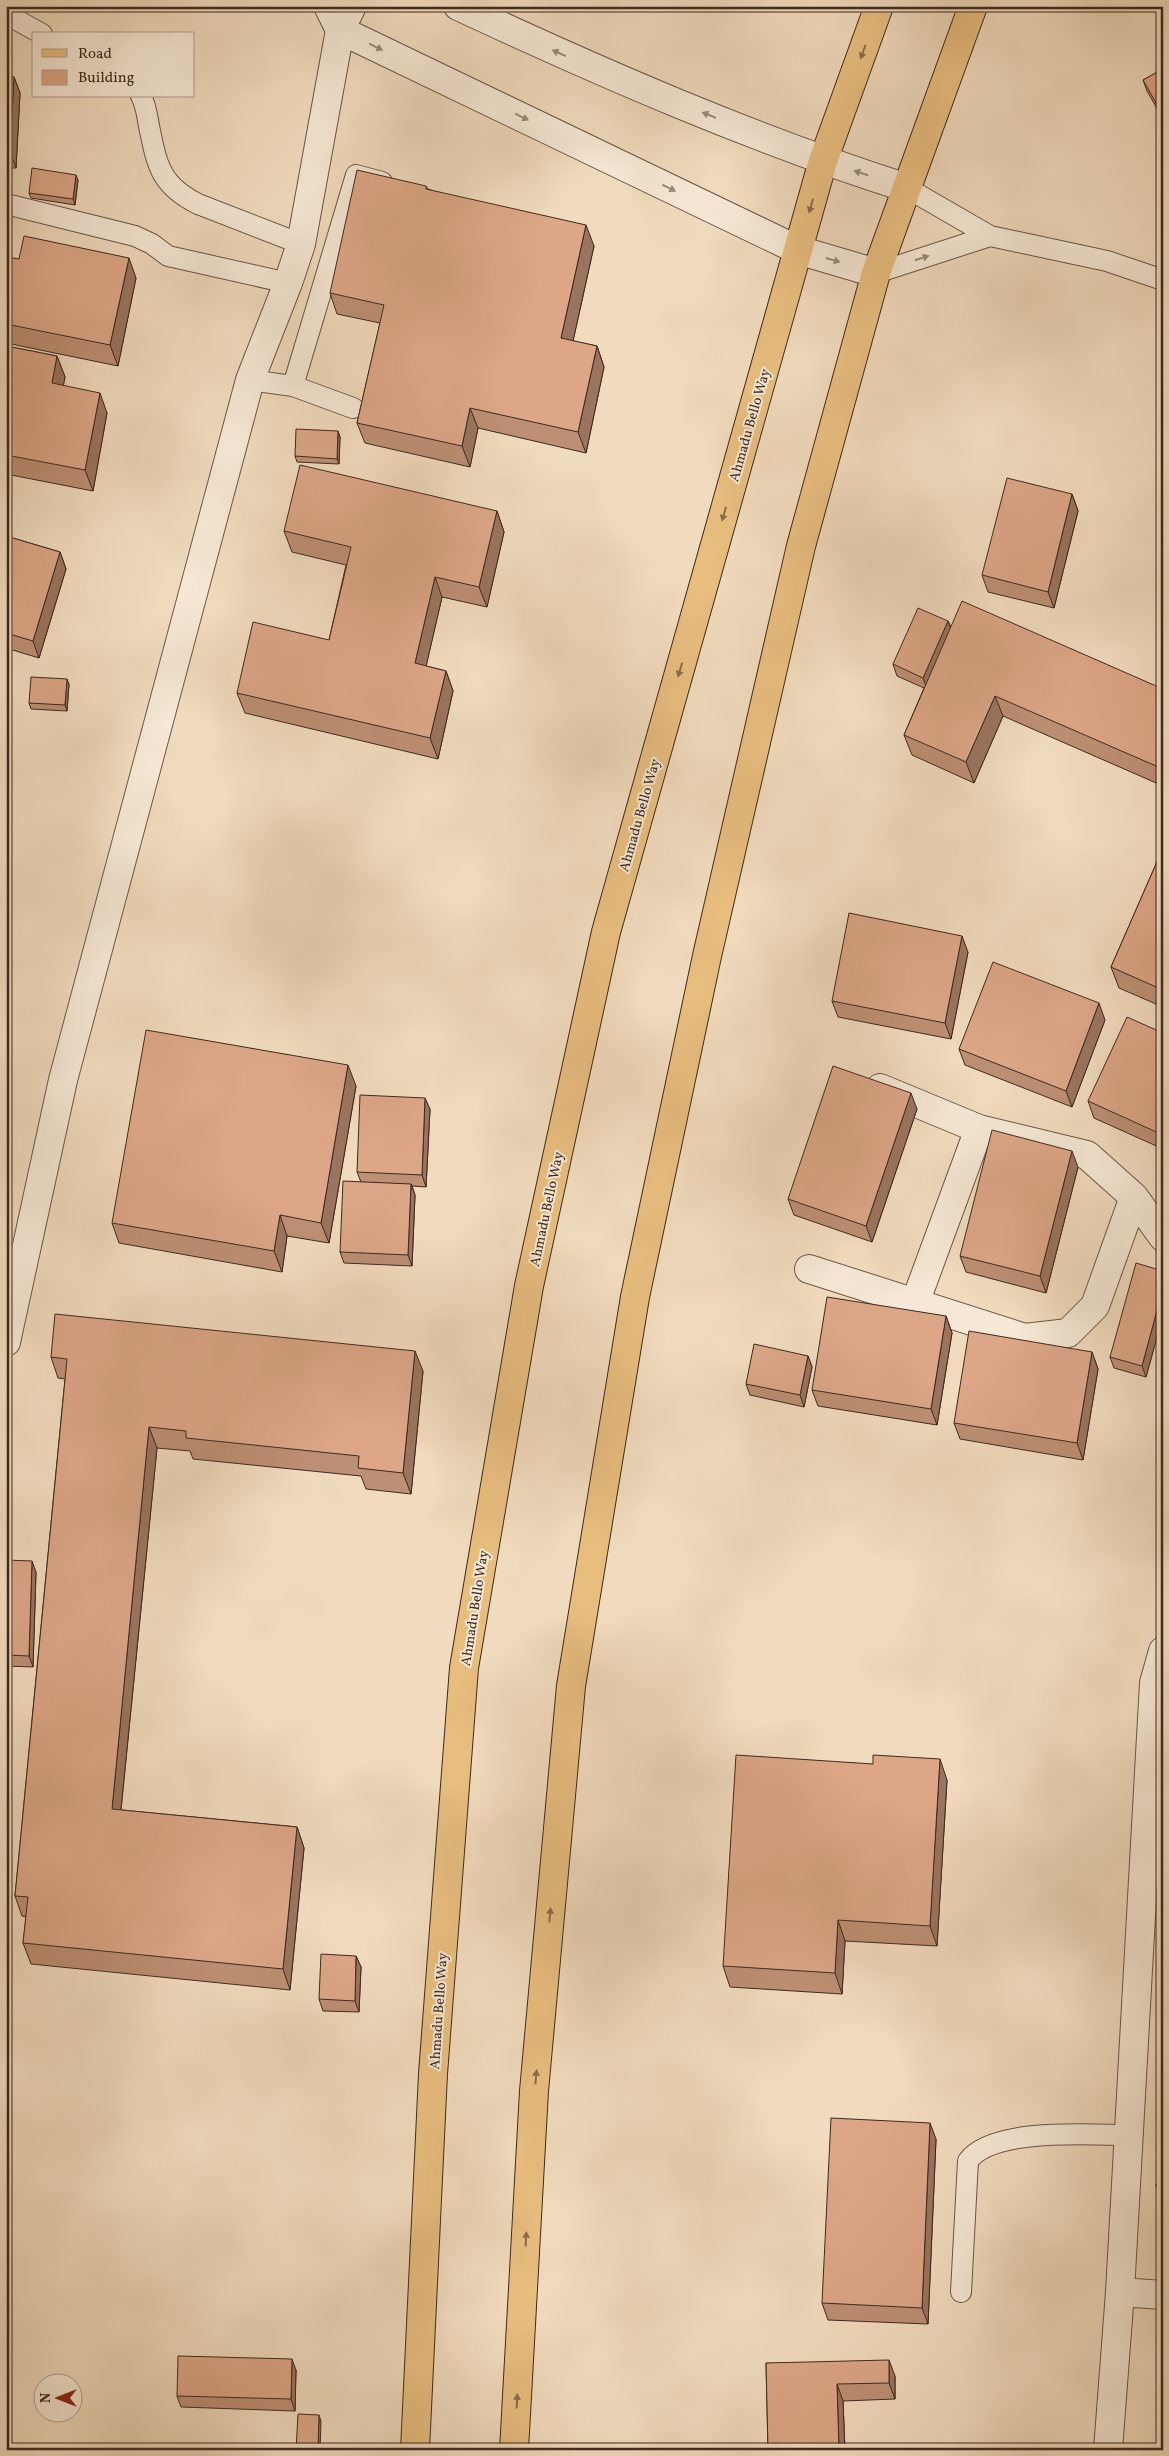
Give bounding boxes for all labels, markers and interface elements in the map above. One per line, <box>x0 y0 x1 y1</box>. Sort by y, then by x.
legend <box>32 32 195 98</box>
one-way arrow <box>369 43 383 51</box>
text: Road <box>78 44 112 65</box>
one-way arrow <box>859 45 867 60</box>
one-way arrow <box>552 49 566 57</box>
text: Building <box>78 68 135 89</box>
one-way arrow <box>702 110 716 118</box>
one-way arrow <box>515 113 530 122</box>
one-way arrow <box>853 169 868 176</box>
one-way arrow <box>662 184 676 192</box>
one-way arrow <box>806 198 814 213</box>
one-way arrow <box>915 253 930 261</box>
one-way arrow <box>826 257 841 265</box>
street label: Ahmadu Bello Way <box>725 366 776 484</box>
one-way arrow <box>719 506 727 521</box>
one-way arrow <box>675 663 683 678</box>
street label: Ahmadu Bello Way <box>615 756 666 874</box>
street label: Ahmadu Bello Way <box>526 1150 569 1268</box>
street label: Ahmadu Bello Way <box>457 1549 494 1667</box>
one-way arrow <box>547 1906 555 1922</box>
street label: Ahmadu Bello Way <box>426 1952 453 2070</box>
one-way arrow <box>532 2068 540 2084</box>
one-way arrow <box>523 2231 531 2247</box>
north arrow <box>32 2374 82 2424</box>
text: N <box>37 2393 56 2403</box>
one-way arrow <box>514 2393 522 2409</box>

